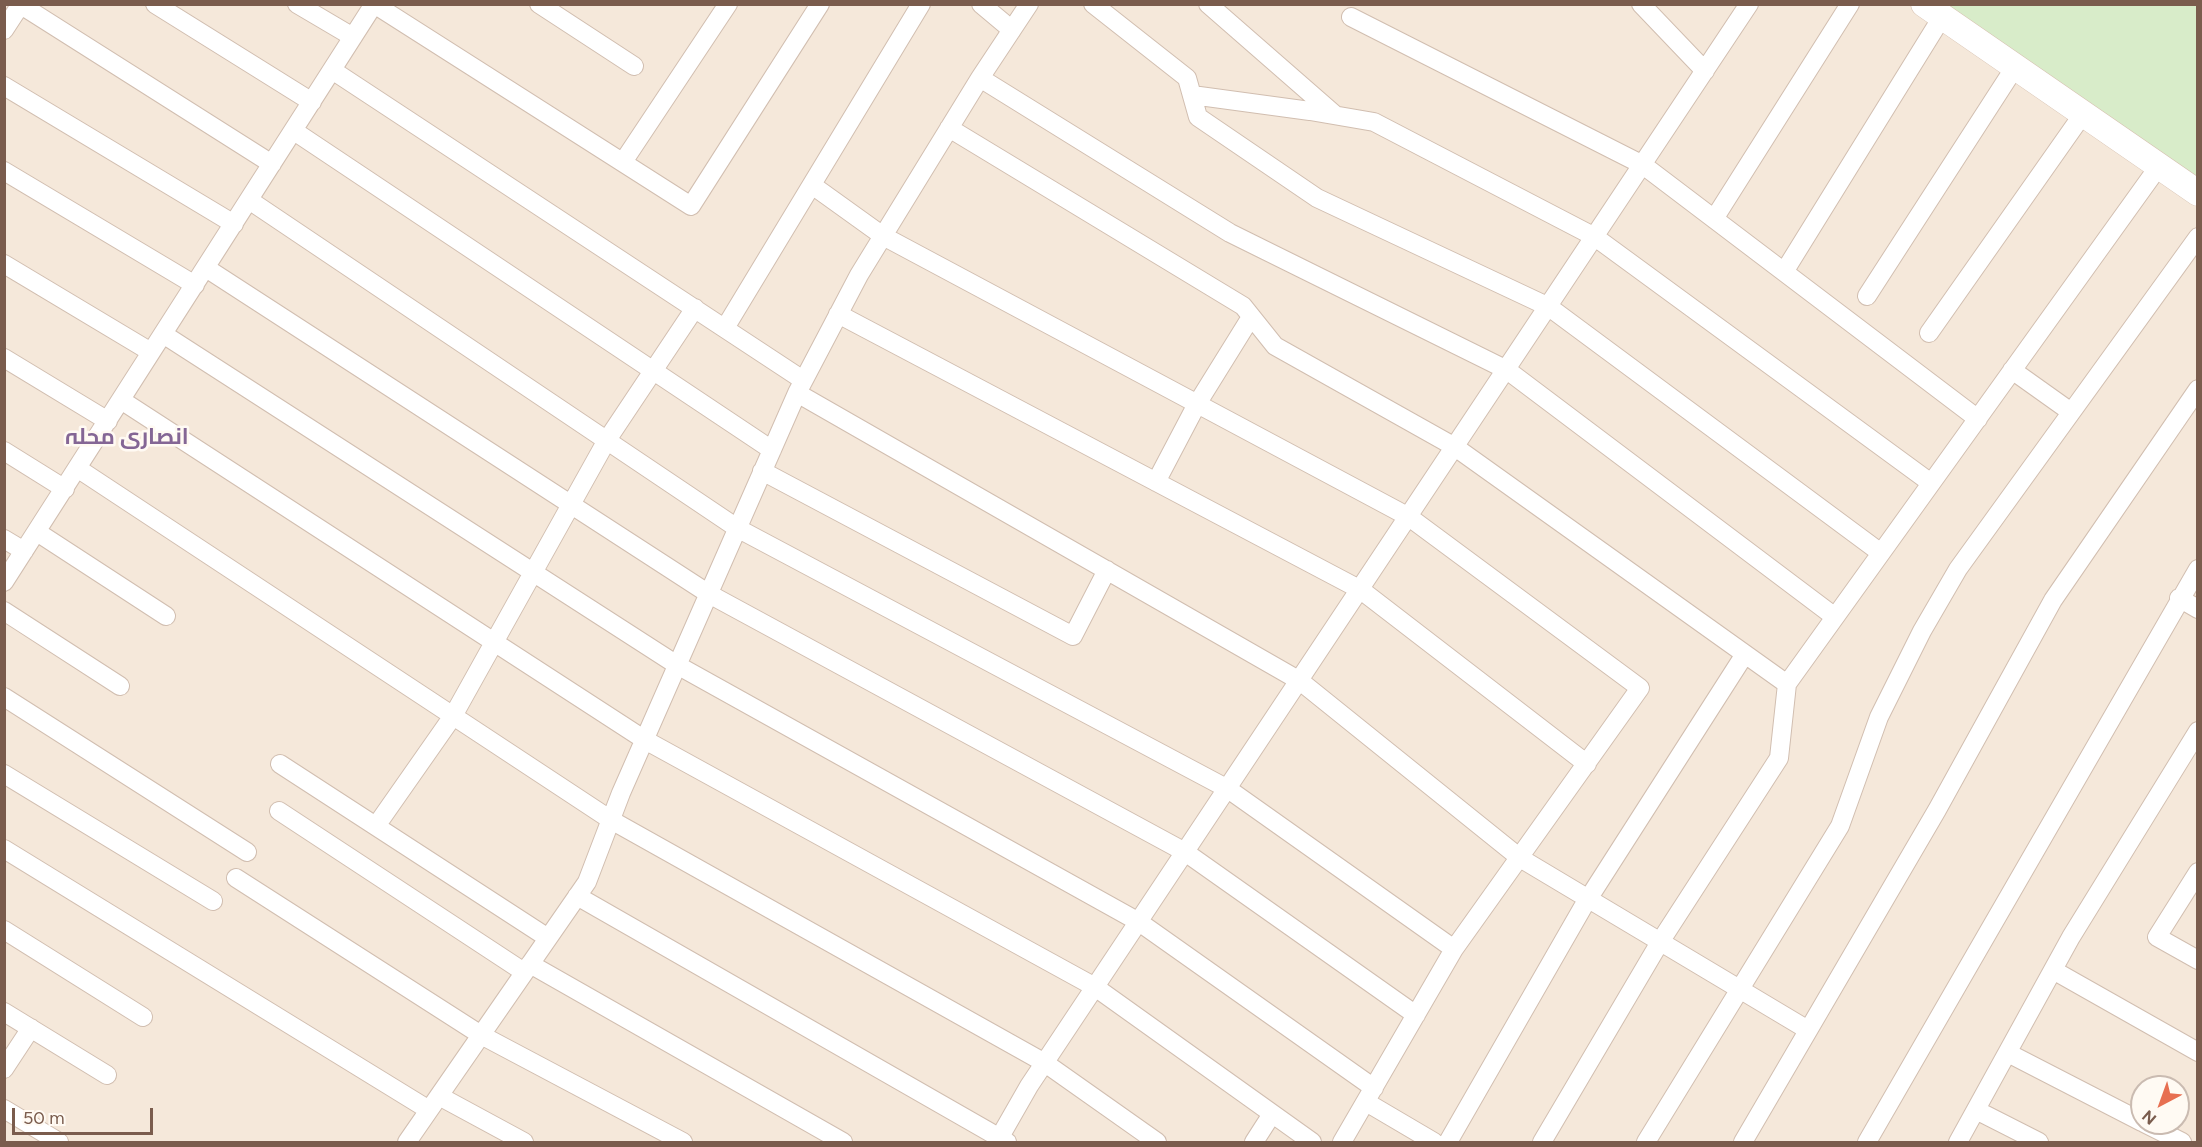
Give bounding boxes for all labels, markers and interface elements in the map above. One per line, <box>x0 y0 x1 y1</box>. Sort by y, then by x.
district label: انصاری محلہ <box>65 425 189 451</box>
north arrow <box>2130 1075 2190 1135</box>
scale bar <box>15 1096 156 1134</box>
text: N <box>2138 1106 2160 1129</box>
text: 50 m <box>23 1107 65 1129</box>

